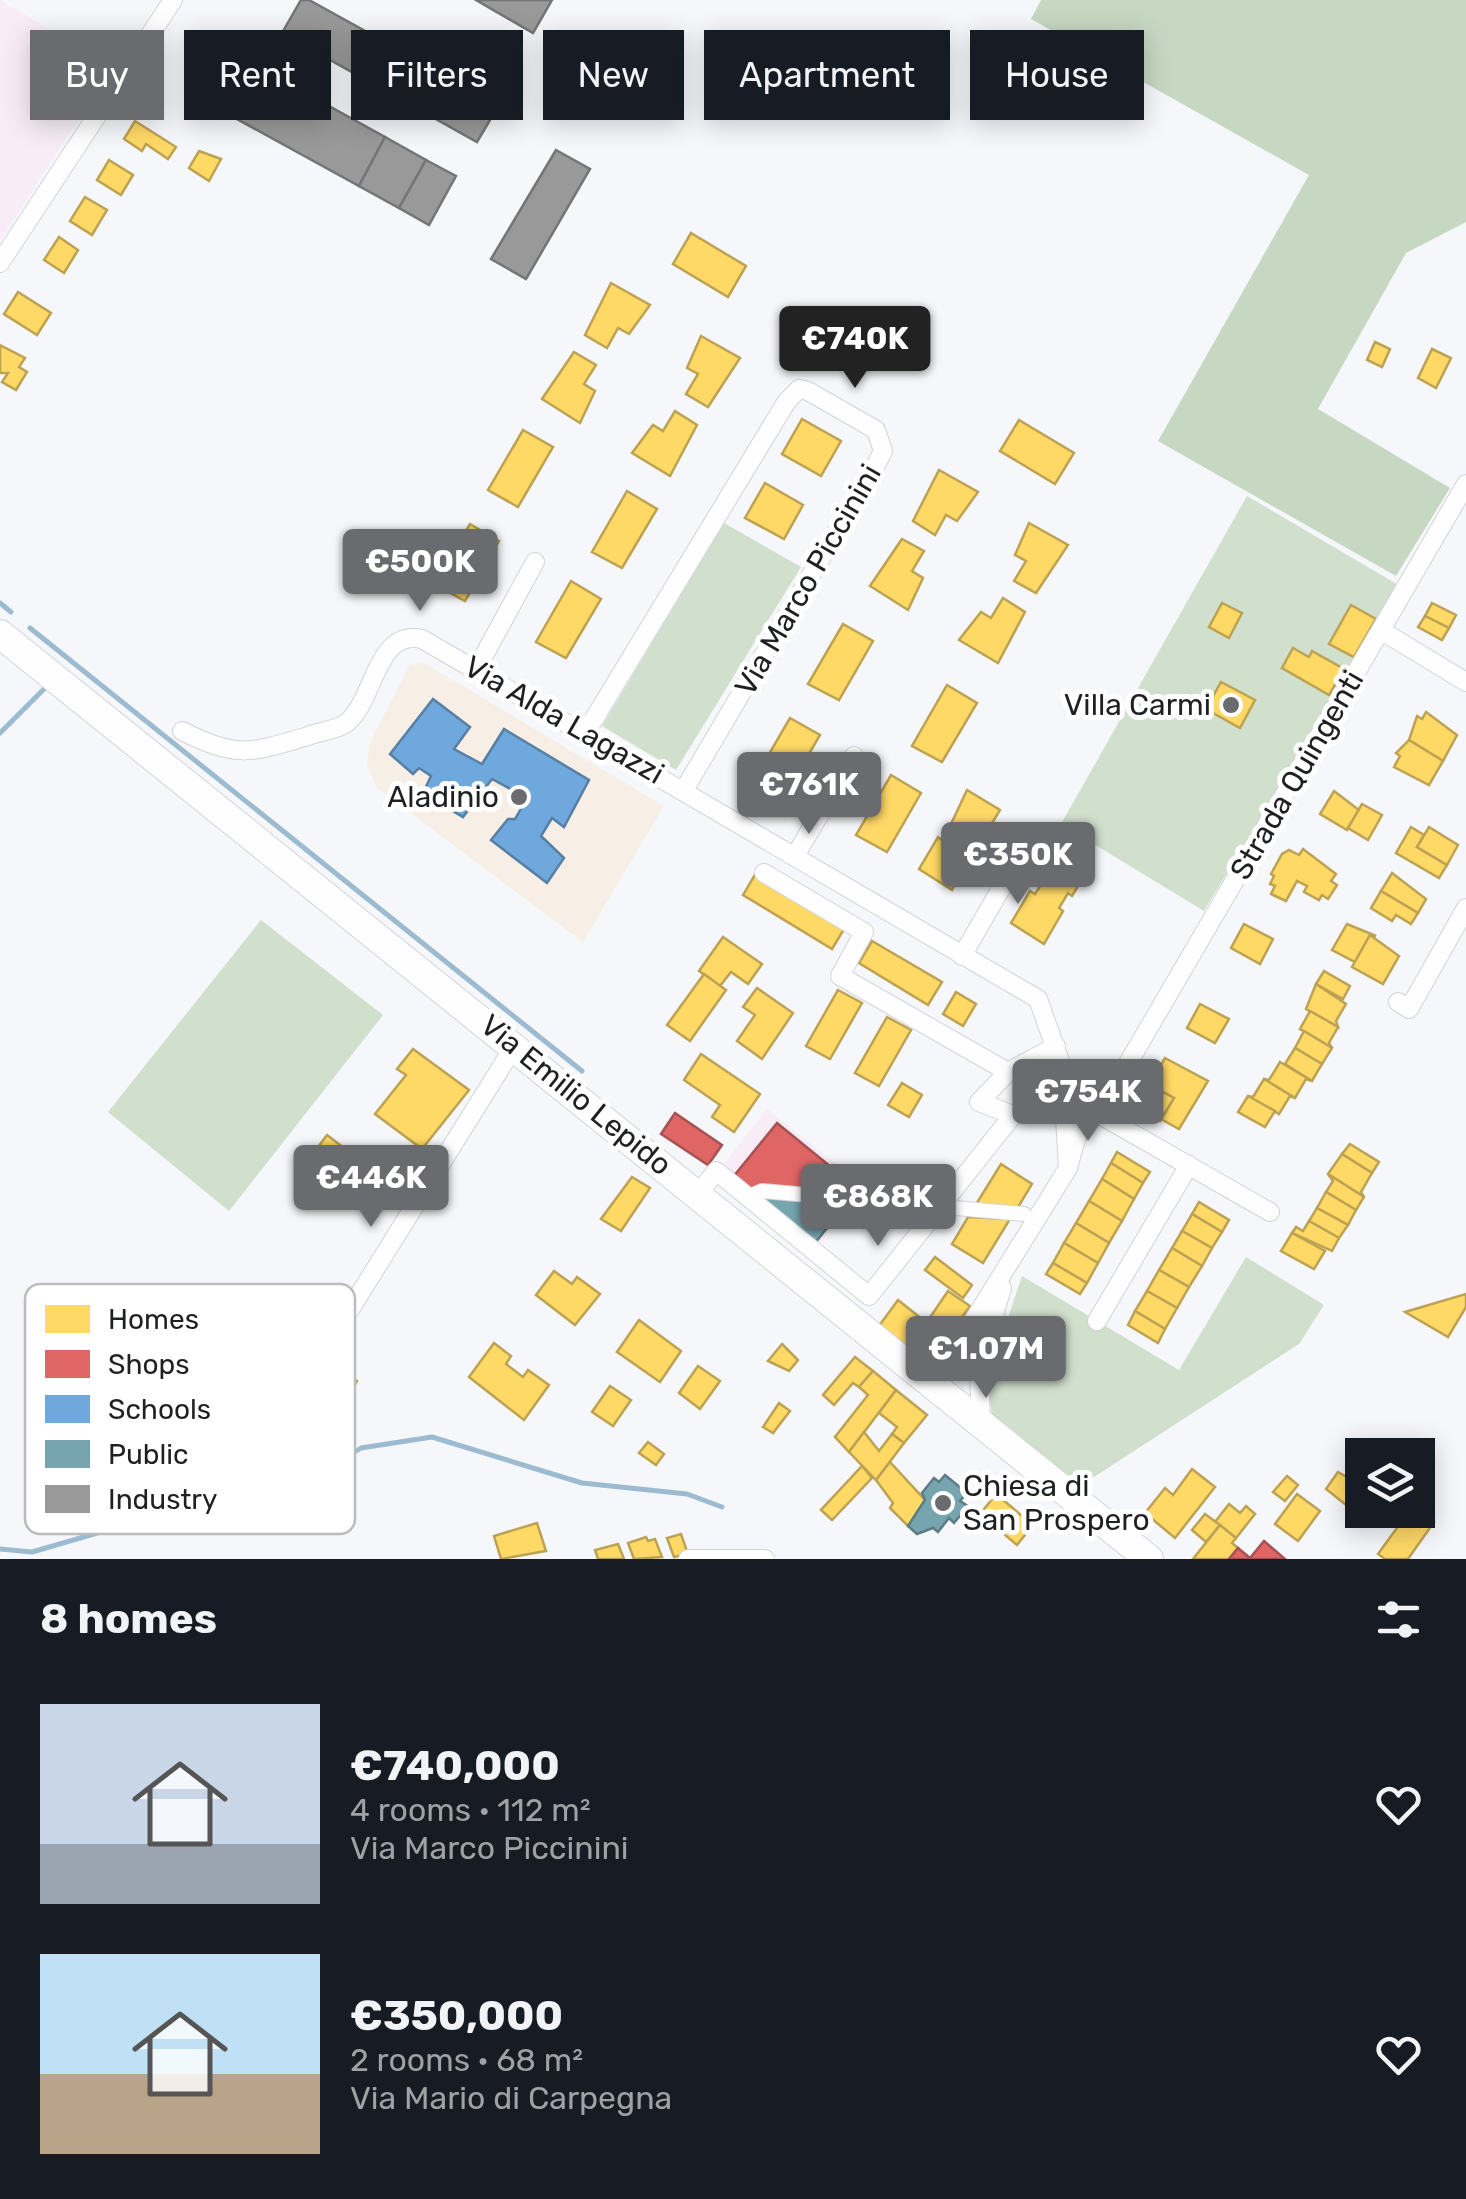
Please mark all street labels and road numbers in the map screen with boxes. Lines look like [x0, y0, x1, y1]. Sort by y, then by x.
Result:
street label: Via Marco Piccinini [727, 458, 889, 702]
street label: Via Alda Lagazzi [458, 648, 670, 792]
street label: Strada Quingenti [1223, 664, 1371, 886]
street label: Via Emilio Lepido [473, 1007, 679, 1183]

